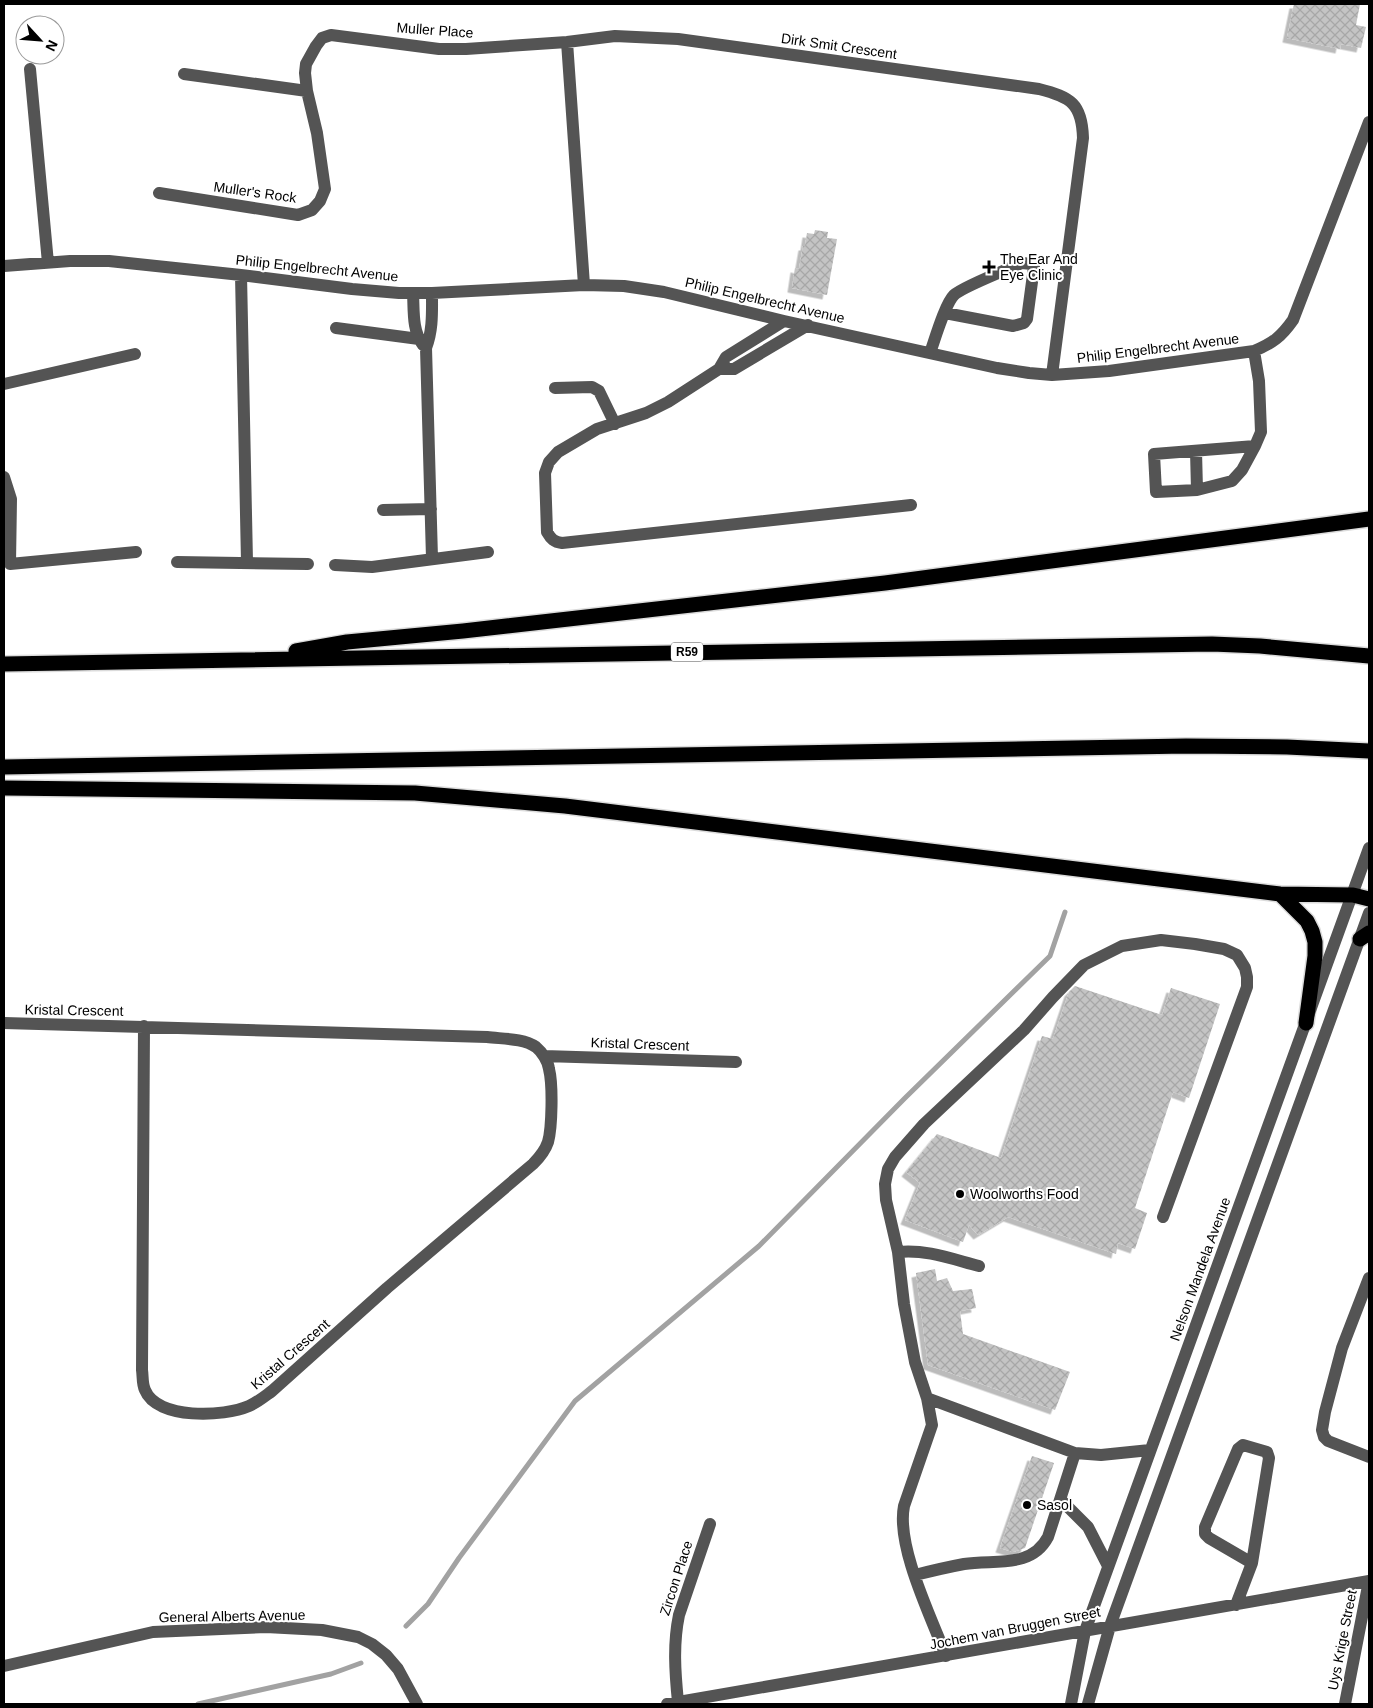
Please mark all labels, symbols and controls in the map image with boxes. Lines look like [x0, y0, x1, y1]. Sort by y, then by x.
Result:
north arrow [15, 15, 65, 65]
street label: Muller Place [396, 19, 474, 41]
street label: Dirk Smit Crescent [780, 30, 898, 62]
text: N [42, 38, 61, 54]
street label: Muller's Rock [213, 178, 298, 206]
place label: The Ear And Eye Clinic [1000, 251, 1078, 283]
street label: Philip Engelbrecht Avenue [235, 252, 399, 285]
marker: The Ear And Eye Clinic [982, 260, 996, 274]
street label: Philip Engelbrecht Avenue [684, 274, 847, 326]
street label: Philip Engelbrecht Avenue [1076, 330, 1240, 366]
road number: R59 [671, 642, 703, 662]
street label: Kristal Crescent [24, 1001, 124, 1019]
street label: Kristal Crescent [590, 1034, 690, 1054]
place label: Woolworths Food [970, 1186, 1079, 1202]
marker: Woolworths Food [954, 1188, 966, 1200]
street label: Nelson Mandela Avenue [1167, 1195, 1233, 1343]
street label: Kristal Crescent [247, 1315, 333, 1392]
place label: Sasol [1037, 1497, 1072, 1513]
marker: Sasol [1021, 1499, 1033, 1511]
street label: Zircon Place [656, 1538, 696, 1617]
street label: Uys Krige Street [1324, 1588, 1360, 1692]
street label: Jochem van Bruggen Street [928, 1604, 1102, 1652]
street label: General Alberts Avenue [158, 1607, 306, 1625]

